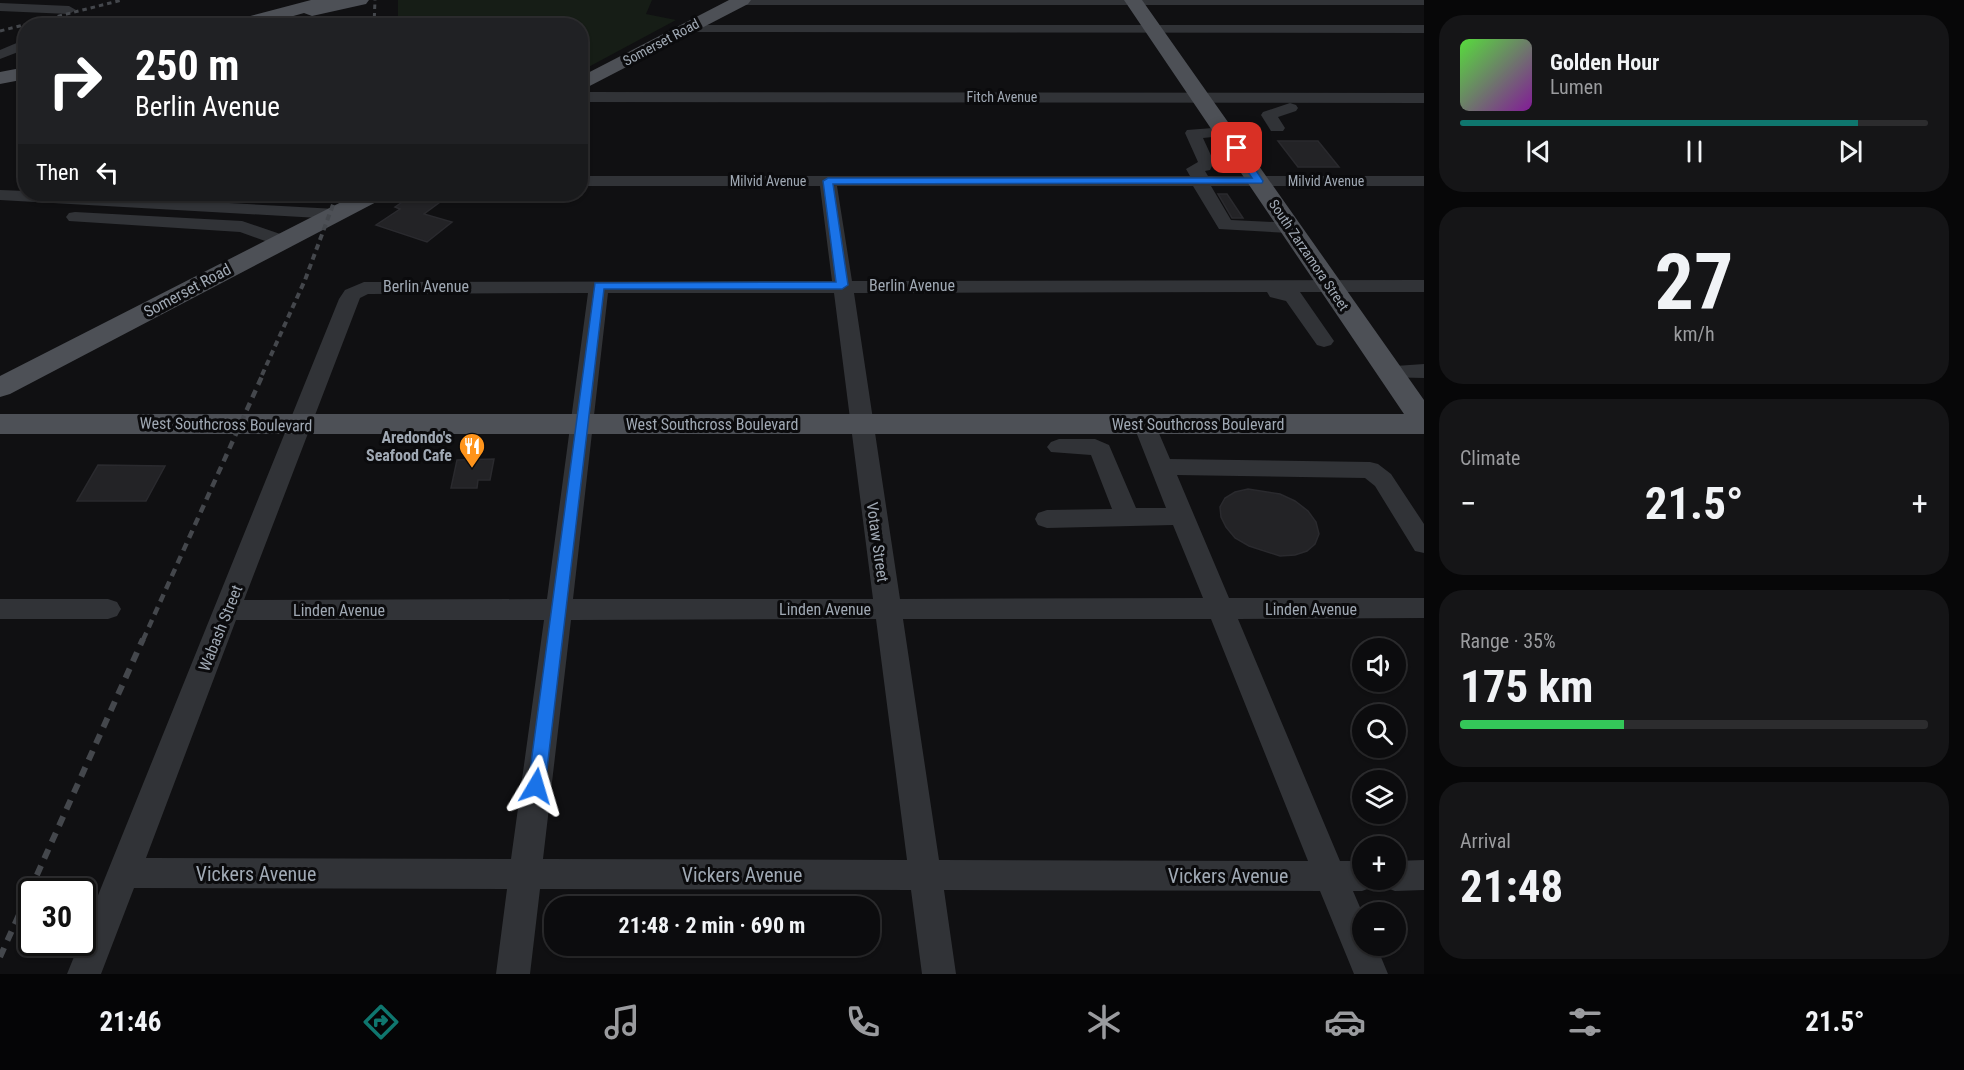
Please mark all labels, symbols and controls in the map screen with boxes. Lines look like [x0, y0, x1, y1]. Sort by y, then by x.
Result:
street label: Somerset Road [620, 15, 702, 69]
text: 250 m [135, 41, 240, 90]
icon: right [36, 42, 114, 120]
text: Golden Hour [1550, 50, 1659, 75]
text: Lumen [1550, 75, 1603, 99]
street label: Fitch Avenue [967, 89, 1038, 105]
text: Berlin Avenue [135, 91, 280, 123]
pin [1211, 122, 1262, 173]
icon: arrive [1220, 131, 1253, 164]
icon: previous [1522, 135, 1555, 168]
icon: pause [1678, 135, 1711, 168]
icon: next [1834, 135, 1867, 168]
icon: left [91, 156, 124, 189]
text: Then [36, 160, 79, 185]
street label: Milvid Avenue [730, 173, 807, 189]
street label: Milvid Avenue [1288, 173, 1365, 189]
street label: South Zarzamora Street [1266, 196, 1352, 314]
text: 27 [1655, 237, 1733, 328]
street label: Somerset Road [140, 260, 234, 321]
street label: Berlin Avenue [869, 276, 955, 295]
street label: Berlin Avenue [383, 277, 469, 296]
text: km/h [1673, 322, 1715, 346]
street label: West Southcross Boulevard [139, 413, 312, 436]
street label: West Southcross Boulevard [626, 415, 798, 434]
street label: West Southcross Boulevard [1112, 415, 1284, 434]
place label: Aredondo's Seafood Cafe [366, 428, 452, 465]
restaurant icon: Aredondo's Seafood Cafe [457, 431, 487, 469]
text: Climate [1460, 446, 1520, 470]
text: 21.5° [1645, 477, 1743, 530]
text: − [1460, 484, 1477, 523]
text: + [1912, 484, 1928, 523]
street label: Votaw Street [862, 501, 893, 584]
street label: Wabash Street [195, 582, 246, 674]
street label: Linden Avenue [779, 600, 871, 619]
street label: Linden Avenue [1265, 600, 1357, 619]
street label: Linden Avenue [293, 601, 385, 620]
text: Range · 35% [1460, 629, 1556, 653]
map controls [1352, 638, 1406, 956]
button: sound [1352, 638, 1406, 692]
text: 175 km [1460, 660, 1593, 713]
button: search [1352, 704, 1406, 758]
position arrow [504, 754, 568, 818]
button: layers [1352, 770, 1406, 824]
text: Arrival [1460, 829, 1511, 853]
button: + [1352, 836, 1406, 890]
text: 21:48 [1460, 860, 1563, 913]
street label: Vickers Avenue [196, 862, 316, 886]
street label: Vickers Avenue [682, 863, 802, 887]
street label: Vickers Avenue [1168, 864, 1288, 888]
speed limit sign: 30 [18, 878, 96, 956]
button: − [1352, 902, 1406, 956]
text: 21:48 · 2 min · 690 m [619, 913, 805, 938]
icon: directions [360, 1001, 402, 1043]
icon: music [601, 1001, 643, 1043]
icon: phone [842, 1001, 884, 1043]
icon: climate [1083, 1001, 1125, 1043]
icon: car [1324, 1001, 1366, 1043]
icon: filters [1564, 1001, 1606, 1043]
text: 21:46 [99, 1006, 161, 1038]
text: 21.5° [1805, 1006, 1865, 1038]

